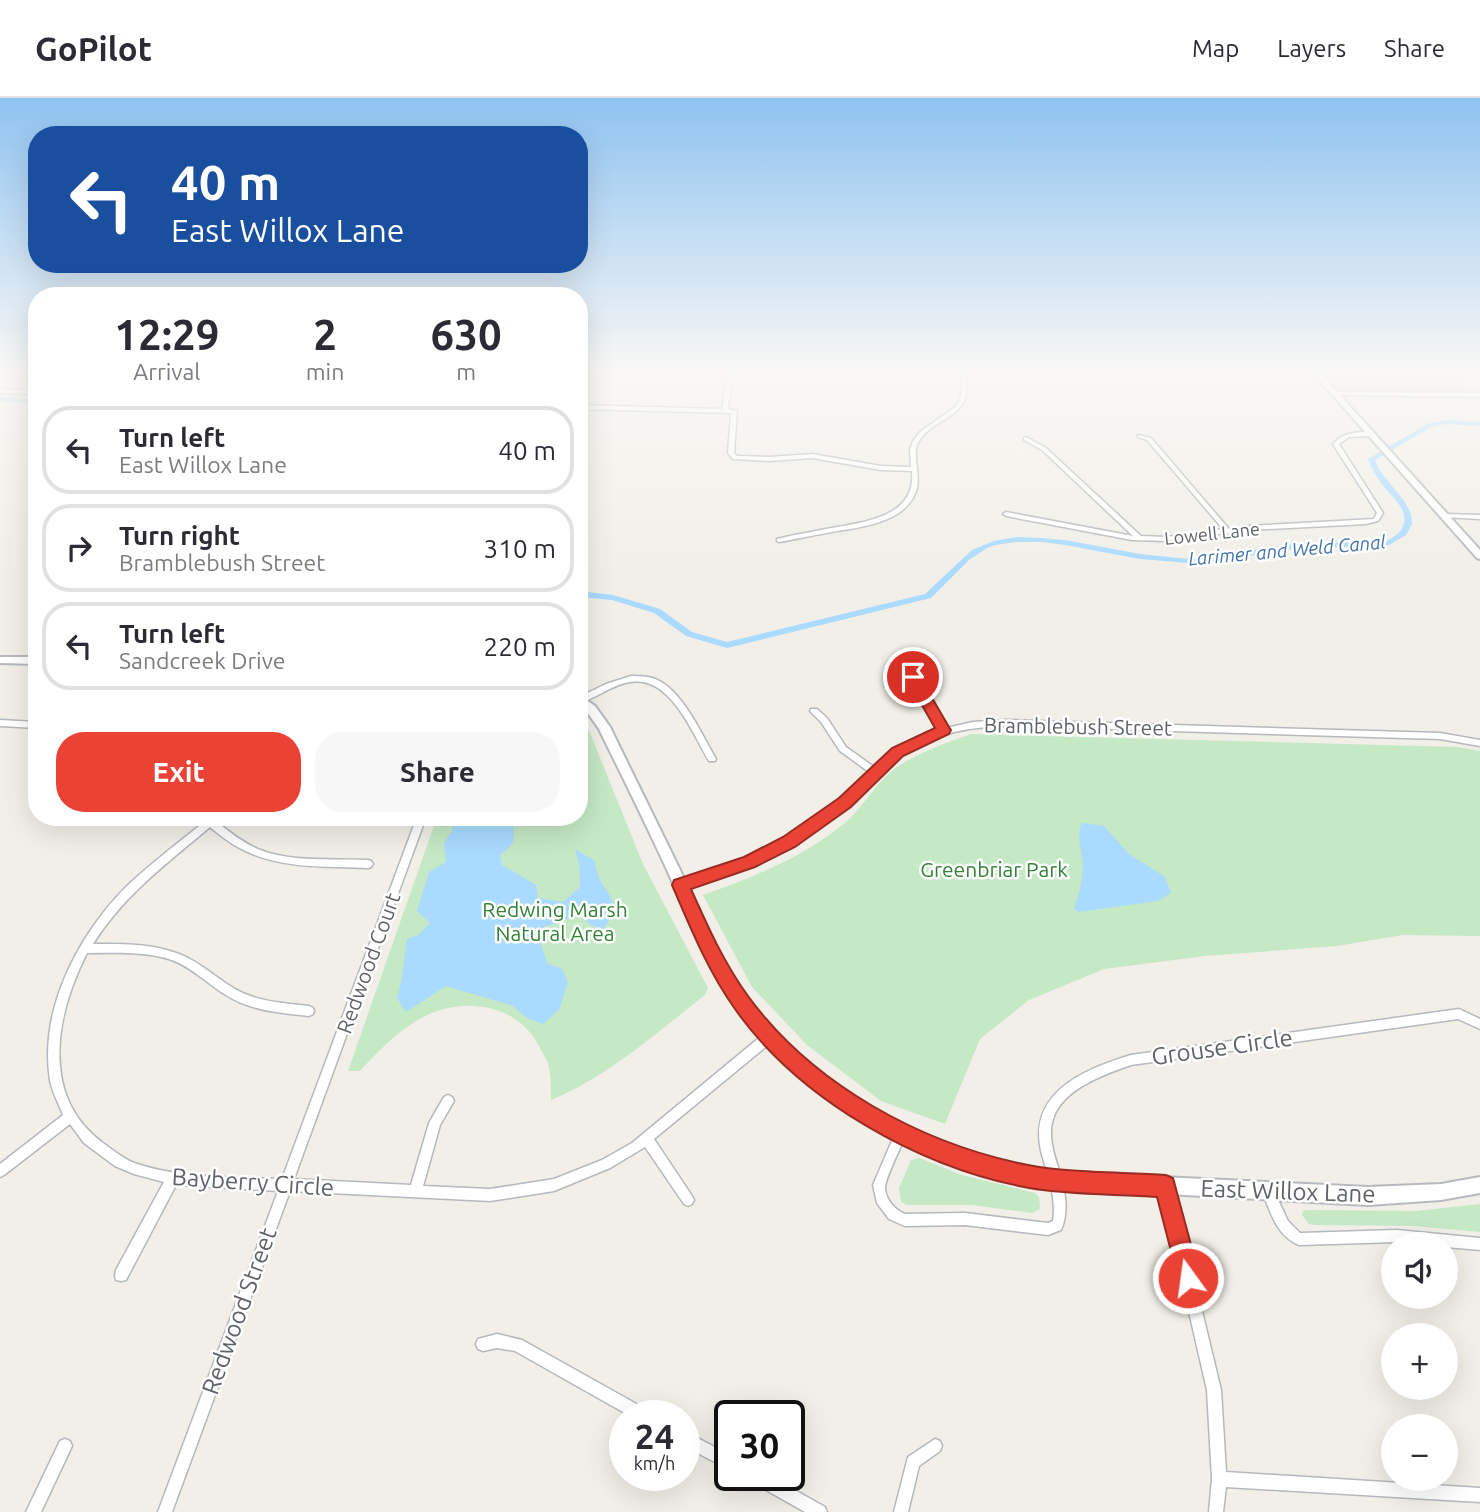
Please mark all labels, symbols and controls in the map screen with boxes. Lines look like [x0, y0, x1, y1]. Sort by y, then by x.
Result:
text: GoPilot [35, 30, 152, 67]
text: Map [1192, 35, 1239, 62]
text: Layers [1277, 35, 1346, 62]
text: Share [1384, 35, 1445, 62]
icon: left [56, 154, 147, 245]
text: 40 m [171, 154, 280, 209]
text: East Willox Lane [171, 212, 405, 248]
text: 12:29 [114, 311, 219, 358]
text: 2 [313, 311, 337, 358]
text: 630 [431, 311, 502, 358]
text: Arrival [133, 359, 200, 384]
text: min [306, 359, 344, 384]
text: m [456, 359, 476, 384]
text: Turn left [119, 423, 225, 452]
icon: left [60, 431, 98, 469]
text: 40 m [498, 436, 556, 465]
text: East Willox Lane [119, 452, 287, 477]
street label: Lowell Lane [1163, 518, 1261, 548]
text: Turn right [119, 521, 240, 550]
icon: right [60, 529, 98, 567]
water label: Larimer and Weld Canal [1187, 530, 1387, 570]
text: 310 m [484, 534, 556, 563]
text: Bramblebush Street [119, 550, 325, 575]
text: Turn left [119, 619, 225, 648]
icon: left [60, 627, 98, 665]
text: 220 m [484, 632, 556, 661]
pin [883, 647, 943, 707]
text: Sandcreek Drive [119, 648, 286, 673]
icon: arrive [894, 658, 932, 696]
street label: Bramblebush Street [984, 712, 1172, 740]
button: Exit [56, 732, 301, 812]
button: Share [315, 732, 560, 812]
park label: Greenbriar Park [920, 857, 1068, 881]
street label: Redwood Court [331, 889, 405, 1037]
park label: Redwing Marsh Natural Area [482, 897, 628, 945]
street label: Grouse Circle [1150, 1024, 1294, 1070]
street label: Bayberry Circle [171, 1163, 335, 1201]
street label: East Willox Lane [1200, 1174, 1376, 1208]
street label: Redwood Street [196, 1223, 282, 1398]
map controls [1381, 1232, 1458, 1491]
button: sound [1381, 1232, 1458, 1309]
position arrow [1151, 1241, 1225, 1315]
button: + [1381, 1323, 1458, 1400]
speed limit sign: 30 [714, 1400, 805, 1491]
button: − [1381, 1414, 1458, 1491]
text: 24 [635, 1416, 674, 1456]
text: km/h [634, 1453, 675, 1473]

